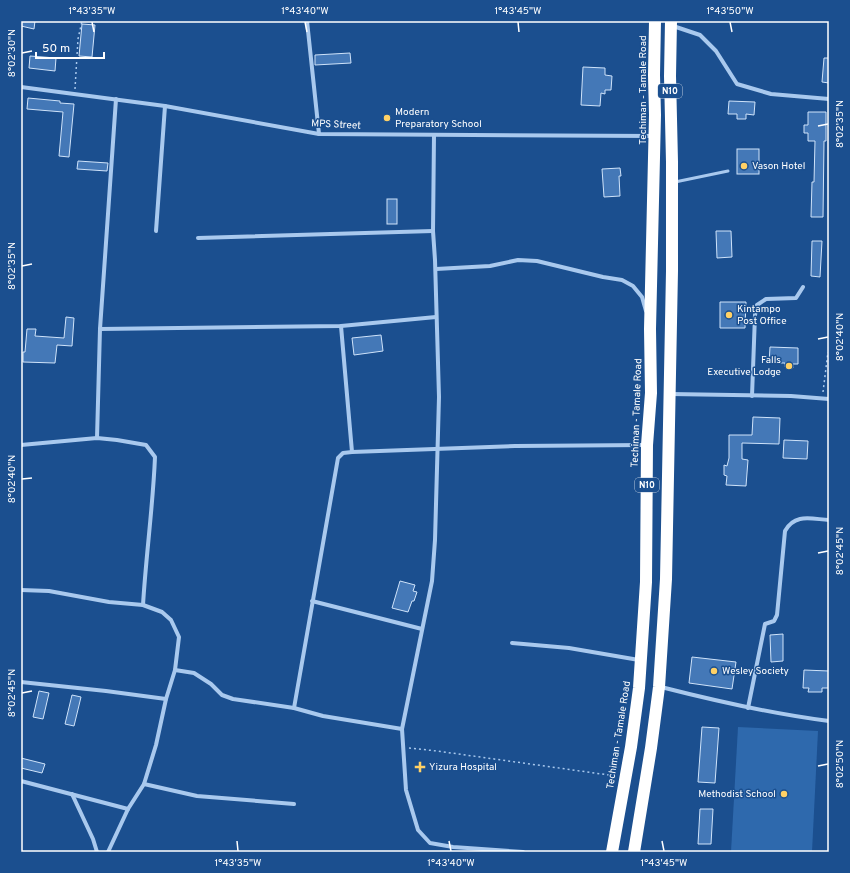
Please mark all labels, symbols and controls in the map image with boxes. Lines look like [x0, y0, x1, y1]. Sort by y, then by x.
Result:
text: 1°43'35"W [69, 5, 115, 18]
text: 1°43'40"W [281, 5, 329, 18]
text: 1°43'45"W [494, 5, 542, 18]
text: 1°43'50"W [706, 5, 754, 18]
text: 8°02'30"N [6, 29, 19, 77]
scale bar [36, 34, 104, 60]
street label: Techiman - Tamale Road [637, 35, 650, 145]
text: 50 m [42, 41, 70, 57]
road number: N10 [658, 84, 682, 98]
text: 8°02'35"N [834, 100, 847, 148]
place label: Modern Preparatory School [395, 106, 482, 131]
marker: Modern Preparatory School [382, 113, 392, 123]
street label: MPS Street [311, 117, 362, 133]
place label: Vason Hotel [752, 160, 805, 173]
marker: Vason Hotel [739, 161, 749, 171]
text: 8°02'35"N [6, 242, 19, 290]
place label: Kintampo Post Office [737, 303, 787, 328]
marker: Kintampo Post Office [724, 310, 734, 320]
text: 8°02'40"N [834, 313, 847, 361]
place label: Falls Executive Lodge [707, 354, 781, 379]
street label: Techiman - Tamale Road [629, 358, 645, 468]
marker: Falls Executive Lodge [784, 361, 794, 371]
text: 8°02'40"N [6, 455, 19, 503]
road number: N10 [635, 478, 659, 492]
text: 8°02'45"N [834, 527, 847, 575]
place label: Wesley Society [722, 665, 789, 678]
marker: Wesley Society [709, 666, 719, 676]
text: 8°02'45"N [6, 669, 19, 717]
street label: Techiman - Tamale Road [604, 680, 634, 790]
text: 8°02'50"N [834, 740, 847, 788]
marker: Yizura Hospital [414, 761, 426, 773]
place label: Yizura Hospital [429, 761, 497, 774]
place label: Methodist School [698, 788, 776, 801]
marker: Methodist School [779, 789, 789, 799]
text: 1°43'35"W [215, 857, 261, 870]
text: 1°43'40"W [427, 857, 475, 870]
text: 1°43'45"W [640, 857, 688, 870]

